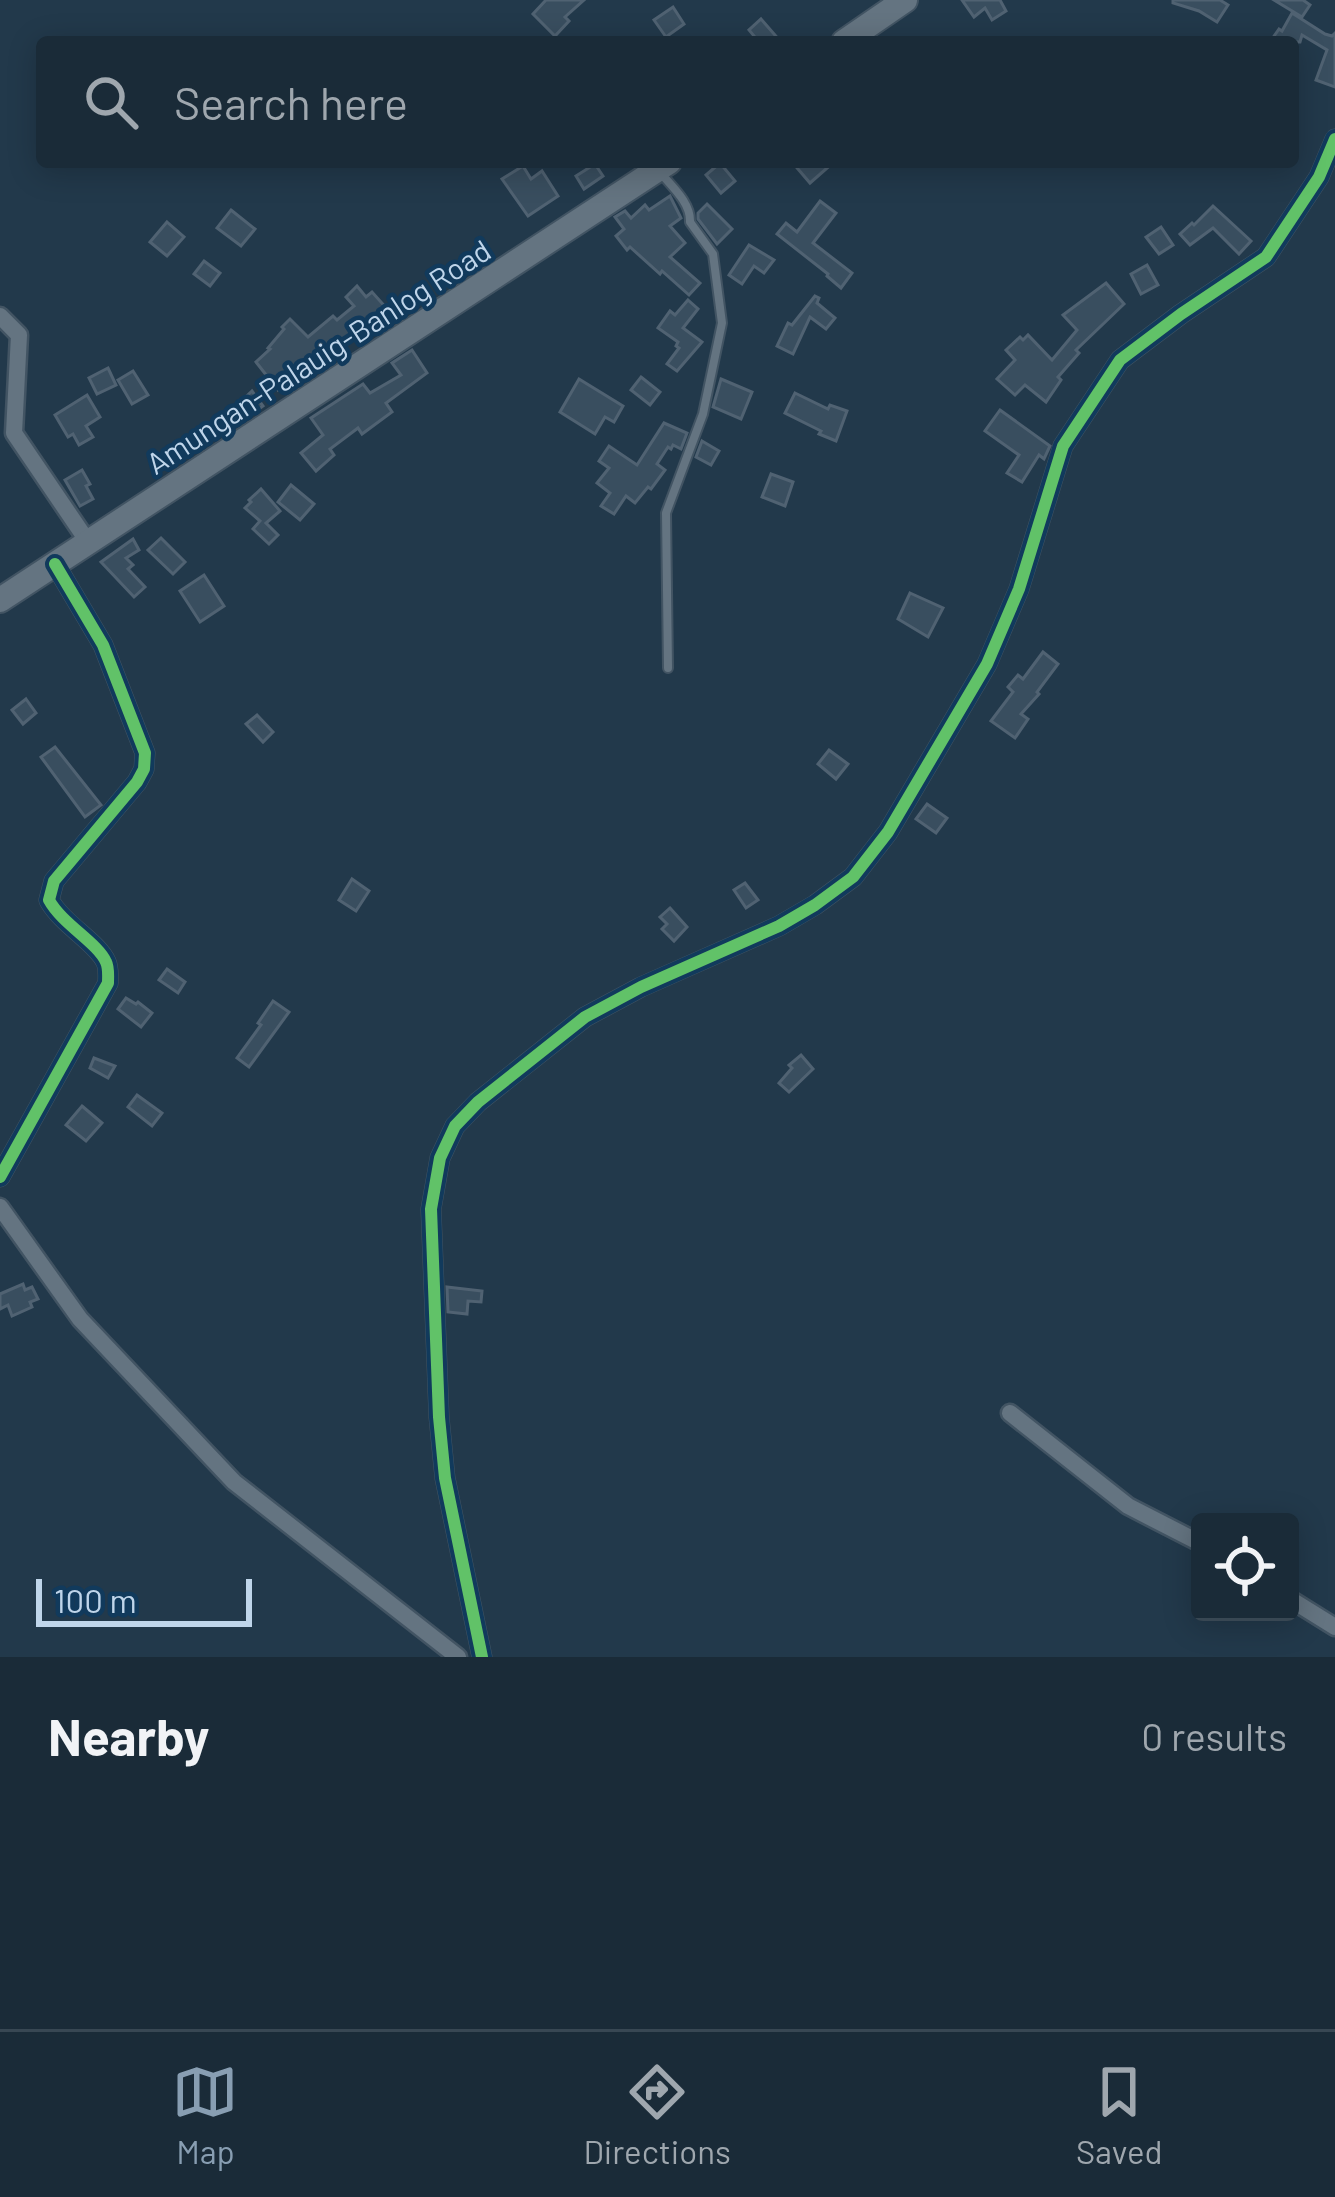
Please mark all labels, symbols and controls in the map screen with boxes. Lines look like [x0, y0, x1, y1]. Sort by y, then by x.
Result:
search box [36, 36, 1299, 168]
icon: search [78, 69, 144, 135]
text: Search here [174, 75, 408, 129]
street label: Amungan-Palauig-Banlog Road [139, 231, 497, 481]
map controls [1191, 1513, 1299, 1621]
button: locate [1191, 1513, 1299, 1621]
scale bar [36, 1573, 252, 1626]
text: 100 m [54, 1580, 137, 1620]
text: Nearby [48, 1705, 209, 1766]
text: 0 results [1141, 1712, 1287, 1759]
tab: Map [172, 2059, 238, 2171]
tab: Directions [583, 2059, 731, 2171]
tab: Saved [1076, 2059, 1163, 2171]

